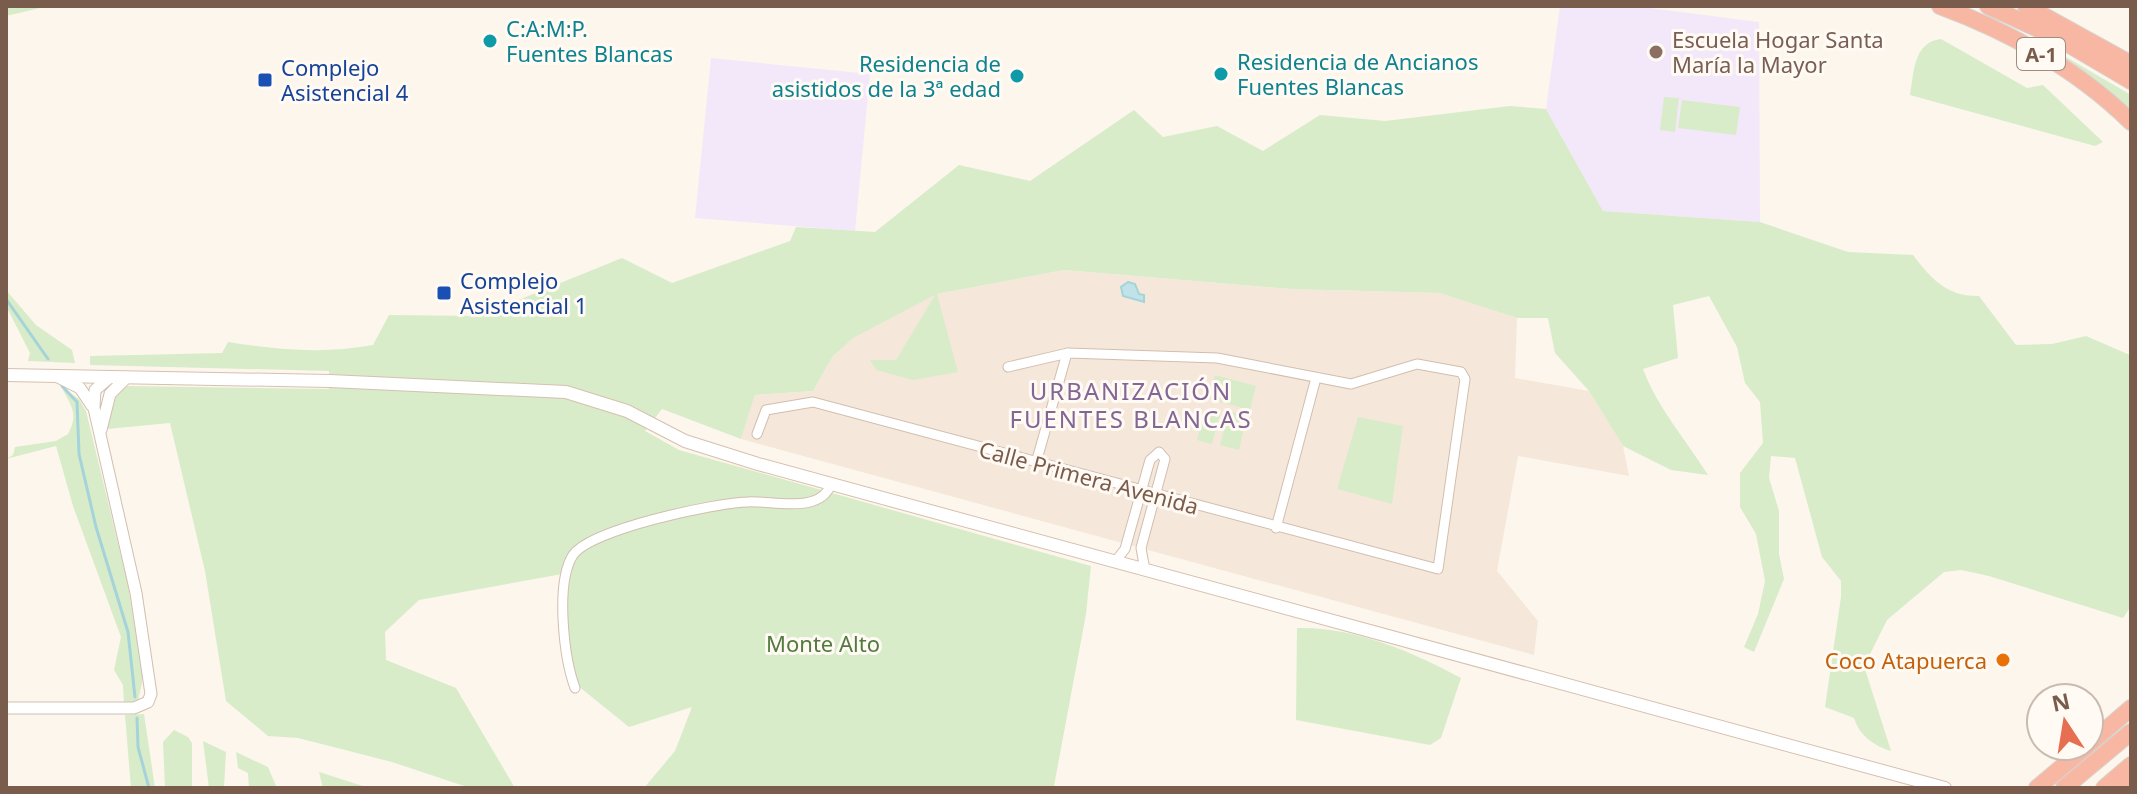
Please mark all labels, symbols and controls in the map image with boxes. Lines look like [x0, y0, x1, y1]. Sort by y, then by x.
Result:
place label: C:A:M:P. Fuentes Blancas [506, 13, 673, 68]
place label: Escuela Hogar Santa María la Mayor [1672, 24, 1884, 79]
marker: C:A:M:P. Fuentes Blancas [481, 32, 499, 50]
road number: A-1 [2017, 38, 2065, 70]
marker: Escuela Hogar Santa María la Mayor [1647, 43, 1665, 61]
place label: Residencia de Ancianos Fuentes Blancas [1237, 46, 1478, 101]
place label: Residencia de asistidos de la 3ª edad [772, 48, 1001, 103]
place label: Complejo Asistencial 4 [281, 52, 409, 107]
marker: Residencia de Ancianos Fuentes Blancas [1212, 65, 1230, 83]
marker: Residencia de asistidos de la 3ª edad [1008, 67, 1026, 85]
marker: Complejo Asistencial 4 [256, 71, 274, 89]
place label: Complejo Asistencial 1 [460, 265, 587, 320]
marker: Complejo Asistencial 1 [435, 284, 453, 302]
district label: URBANIZACIÓN FUENTES BLANCAS [1009, 374, 1253, 435]
street label: Calle Primera Avenida [976, 433, 1202, 521]
park label: Monte Alto [766, 628, 880, 658]
place label: Coco Atapuerca [1825, 645, 1987, 675]
marker: Coco Atapuerca [1994, 651, 2012, 669]
north arrow [2025, 682, 2105, 762]
text: N [2049, 685, 2073, 718]

